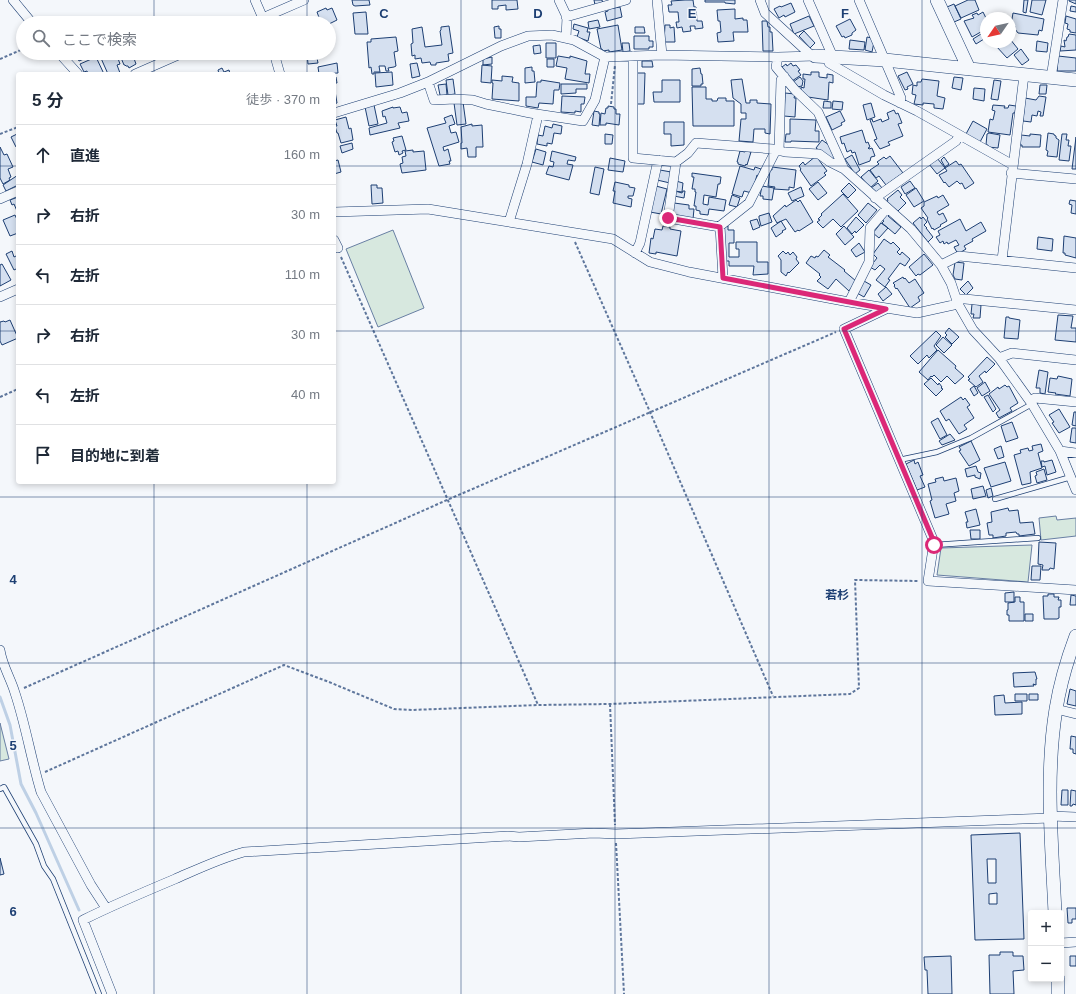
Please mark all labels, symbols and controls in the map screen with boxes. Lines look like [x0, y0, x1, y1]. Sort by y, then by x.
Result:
text: C [379, 6, 389, 21]
text: D [533, 6, 543, 21]
text: E [688, 6, 697, 21]
text: F [841, 6, 849, 21]
north arrow [980, 12, 1016, 48]
search box [16, 16, 336, 60]
icon: search [30, 27, 52, 49]
text: ここで検索 [62, 31, 137, 48]
text: 5 分 [32, 91, 63, 110]
text: 徒歩 · 370 m [246, 92, 320, 107]
icon: ahead [32, 144, 54, 166]
text: 直進 [70, 147, 100, 164]
text: 160 m [284, 147, 320, 162]
icon: right [32, 204, 54, 226]
text: 右折 [70, 207, 100, 224]
text: 30 m [291, 207, 320, 222]
route end [659, 209, 677, 227]
icon: left [32, 264, 54, 286]
text: 左折 [70, 267, 100, 284]
text: 110 m [285, 267, 320, 282]
icon: right [32, 324, 54, 346]
text: 右折 [70, 327, 100, 344]
text: 30 m [291, 327, 320, 342]
icon: left [32, 384, 54, 406]
text: 左折 [70, 387, 100, 404]
text: 40 m [291, 387, 320, 402]
icon: arrive [32, 444, 54, 466]
text: 目的地に到着 [70, 447, 160, 464]
route start [925, 536, 943, 554]
text: 4 [9, 572, 17, 587]
district label: 若杉 [825, 588, 849, 602]
text: 5 [9, 738, 17, 753]
text: 6 [9, 904, 17, 919]
map controls [1028, 910, 1064, 982]
button: + [1028, 910, 1064, 946]
button: − [1028, 946, 1064, 982]

